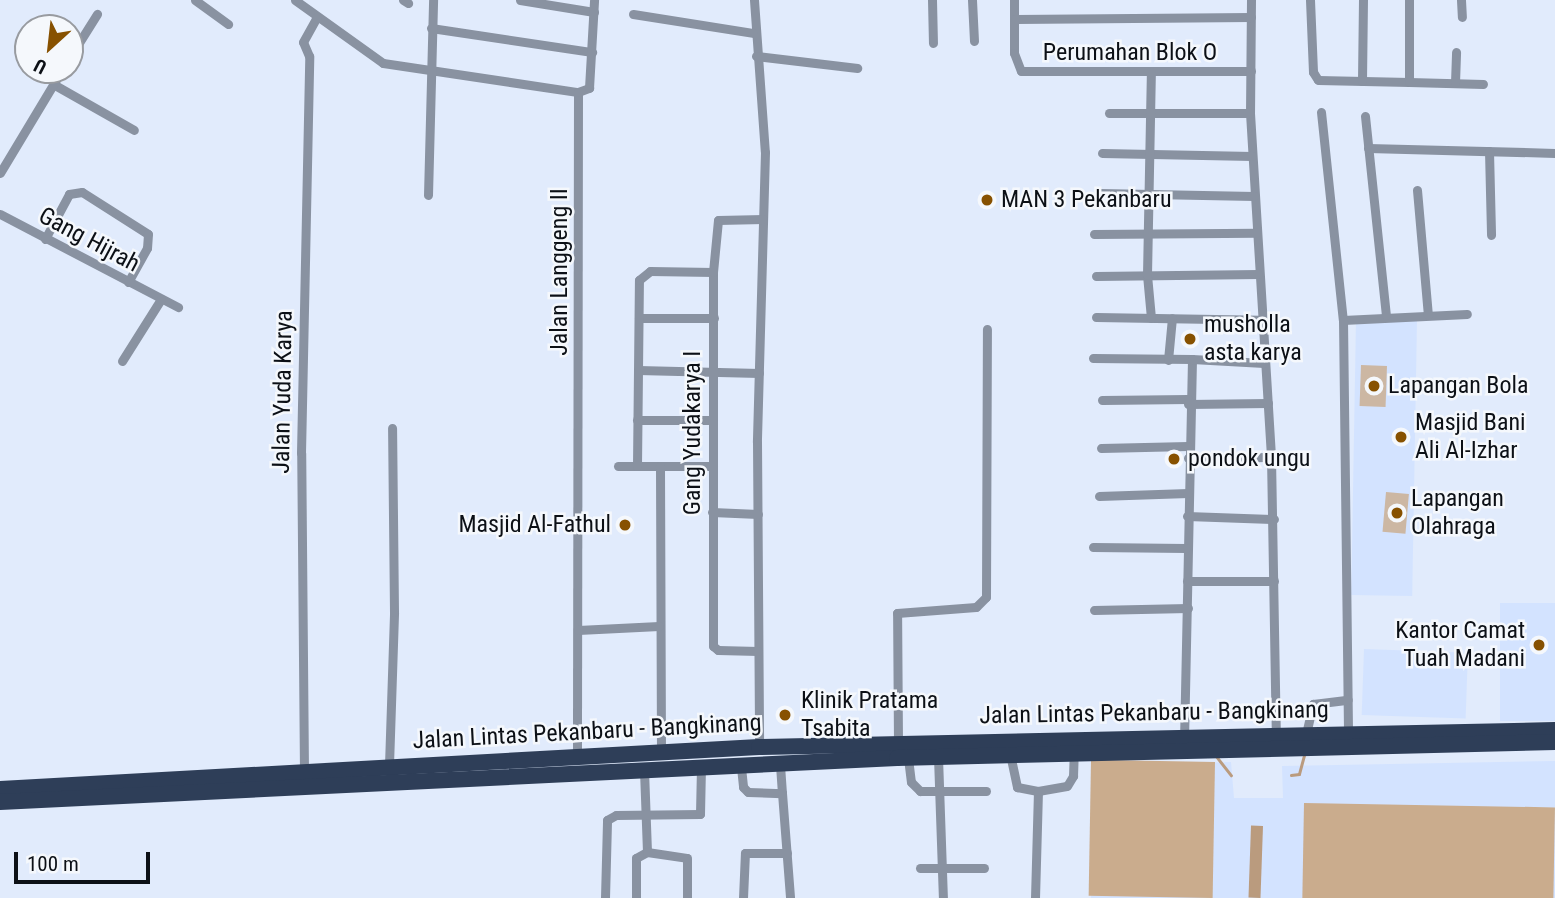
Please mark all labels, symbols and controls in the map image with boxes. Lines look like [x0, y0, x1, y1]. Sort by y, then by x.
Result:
north arrow [14, 14, 84, 84]
street label: Perumahan Blok O [1043, 39, 1217, 67]
text: U [30, 54, 50, 79]
place label: MAN 3 Pekanbaru [1001, 186, 1171, 214]
street label: Jalan Langgeng II [546, 188, 574, 356]
marker: MAN 3 Pekanbaru [979, 192, 995, 208]
street label: Gang Hijrah [34, 201, 144, 279]
street label: Jalan Yuda Karya [267, 310, 299, 474]
place label: musholla asta karya [1204, 311, 1302, 367]
marker: musholla asta karya [1182, 331, 1198, 347]
street label: Gang Yudakarya I [679, 351, 707, 515]
place label: Lapangan Bola [1388, 372, 1528, 400]
marker: Lapangan Bola [1366, 378, 1382, 394]
place label: Masjid Bani Ali Al-Izhar [1415, 409, 1526, 465]
marker: Masjid Bani Ali Al-Izhar [1393, 429, 1409, 445]
place label: pondok ungu [1188, 445, 1310, 473]
marker: pondok ungu [1166, 451, 1182, 467]
place label: Lapangan Olahraga [1411, 485, 1504, 541]
marker: Lapangan Olahraga [1389, 505, 1405, 521]
place label: Masjid Al-Fathul [458, 511, 611, 539]
marker: Masjid Al-Fathul [617, 517, 633, 533]
place label: Kantor Camat Tuah Madani [1395, 617, 1525, 673]
marker: Kantor Camat Tuah Madani [1531, 637, 1547, 653]
place label: Klinik Pratama Tsabita [801, 687, 938, 743]
street label: Jalan Lintas Pekanbaru - Bangkinang [979, 696, 1329, 730]
marker: Klinik Pratama Tsabita [775, 705, 795, 725]
street label: Jalan Lintas Pekanbaru - Bangkinang [412, 708, 762, 756]
scale bar [18, 838, 154, 882]
text: 100 m [27, 852, 79, 876]

